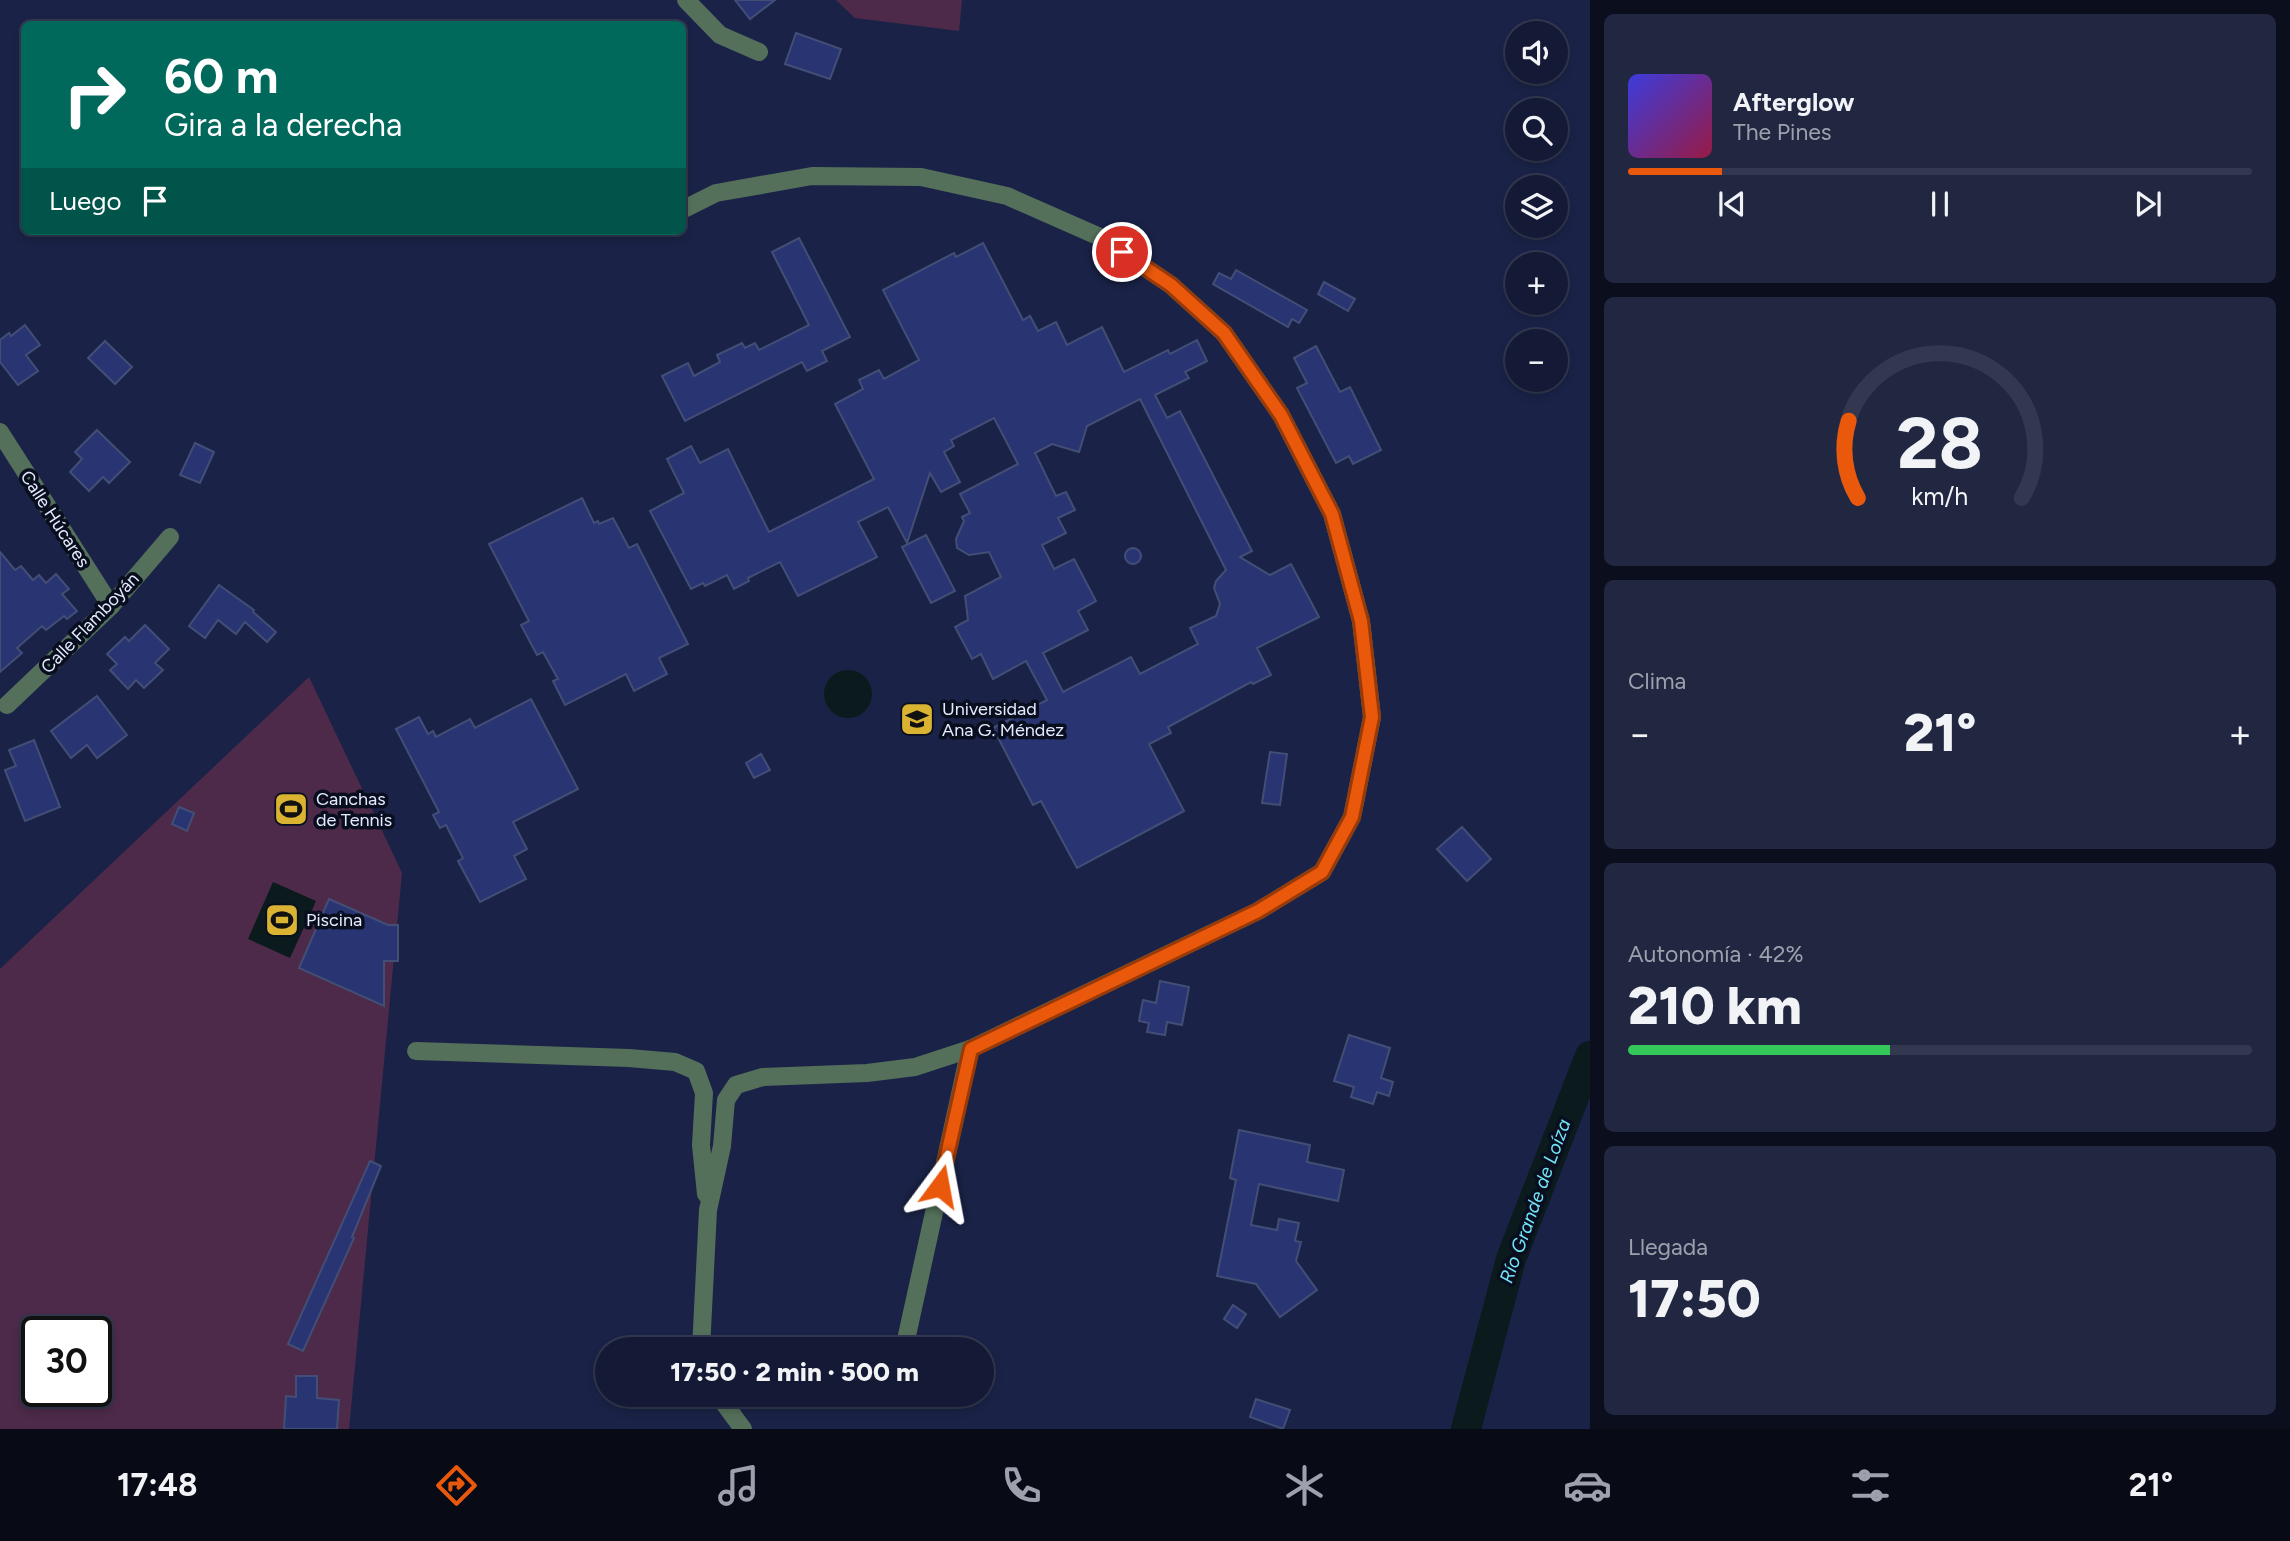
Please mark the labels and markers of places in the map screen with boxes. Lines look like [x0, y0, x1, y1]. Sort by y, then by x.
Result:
pin [1092, 222, 1152, 282]
place label: Universidad Ana G. Méndez [942, 698, 1064, 741]
school or university icon: Universidad Ana G. Méndez [898, 700, 936, 738]
place label: Canchas de Tennis [316, 788, 392, 831]
sports icon: Canchas de Tennis [272, 790, 310, 828]
sports icon: Piscina [263, 901, 301, 939]
place label: Piscina [306, 909, 362, 931]

